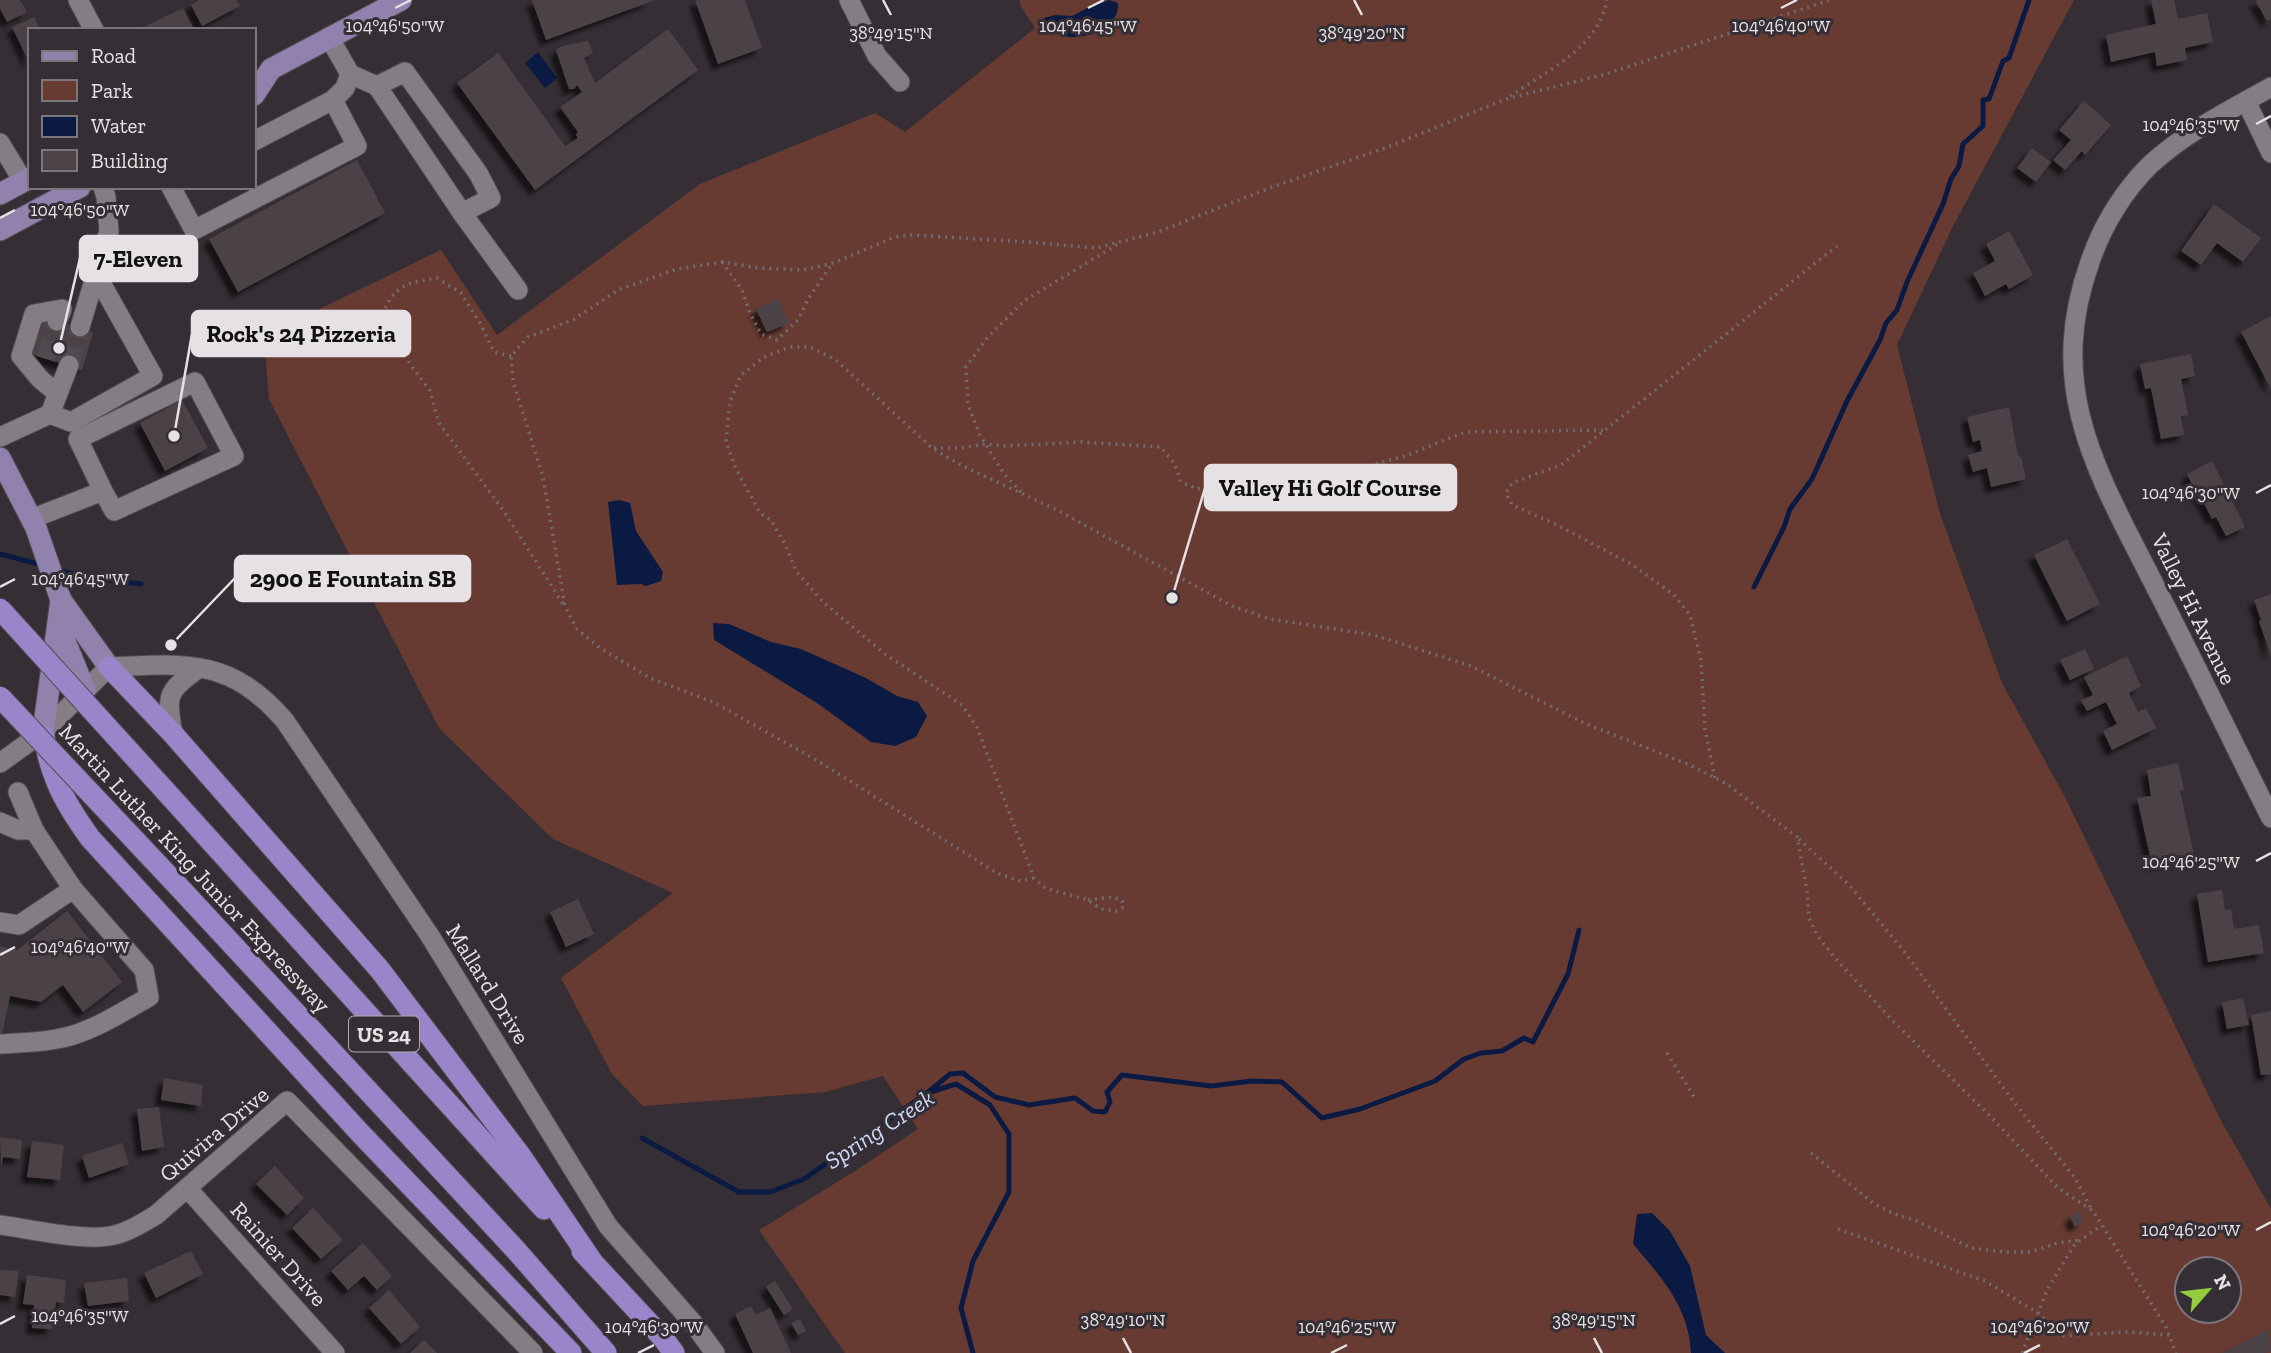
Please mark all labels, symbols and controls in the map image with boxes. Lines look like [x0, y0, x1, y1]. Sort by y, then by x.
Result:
text: 104°46'50"W [346, 15, 445, 37]
text: 104°46'45"W [1039, 15, 1137, 37]
text: 104°46'40"W [1732, 15, 1830, 37]
text: 38°49'15"N [849, 22, 933, 44]
text: 38°49'20"N [1318, 22, 1406, 44]
legend [28, 28, 256, 189]
text: Road [91, 43, 137, 68]
text: Park [91, 78, 133, 103]
text: Water [91, 113, 146, 138]
text: 104°46'35"W [2142, 114, 2240, 136]
text: Building [91, 148, 168, 173]
text: 104°46'50"W [31, 199, 130, 221]
callout: 7-Eleven [80, 236, 197, 281]
text: 7-Eleven [93, 244, 183, 273]
callout: Rock's 24 Pizzeria [192, 311, 410, 356]
text: Rock's 24 Pizzeria [206, 319, 396, 348]
callout: Valley Hi Golf Course [1205, 465, 1456, 510]
text: Valley Hi Golf Course [1219, 473, 1442, 502]
text: 104°46'30"W [2142, 482, 2240, 504]
street label: Valley Hi Avenue [2145, 528, 2243, 689]
callout: 2900 E Fountain SB [235, 556, 470, 601]
text: 2900 E Fountain SB [250, 564, 456, 593]
text: 104°46'45"W [31, 568, 129, 590]
street label: Martin Luther King Junior Expressway [53, 718, 337, 1019]
text: 104°46'25"W [2142, 851, 2240, 873]
street label: Mallard Drive [440, 919, 536, 1049]
text: 104°46'40"W [31, 936, 129, 958]
road number: US 24 [349, 1016, 419, 1052]
street label: Quivira Drive [154, 1080, 274, 1188]
water label: Spring Creek [819, 1083, 939, 1175]
street label: Rainier Drive [225, 1196, 333, 1312]
text: 104°46'20"W [2142, 1219, 2241, 1241]
north arrow [2173, 1255, 2243, 1325]
text: N [2209, 1270, 2236, 1294]
text: 104°46'35"W [31, 1305, 129, 1327]
text: 38°49'10"N [1081, 1309, 1165, 1331]
text: 38°49'15"N [1552, 1309, 1636, 1331]
text: 104°46'30"W [605, 1316, 703, 1338]
text: 104°46'25"W [1298, 1316, 1396, 1338]
text: 104°46'20"W [1991, 1316, 2090, 1338]

